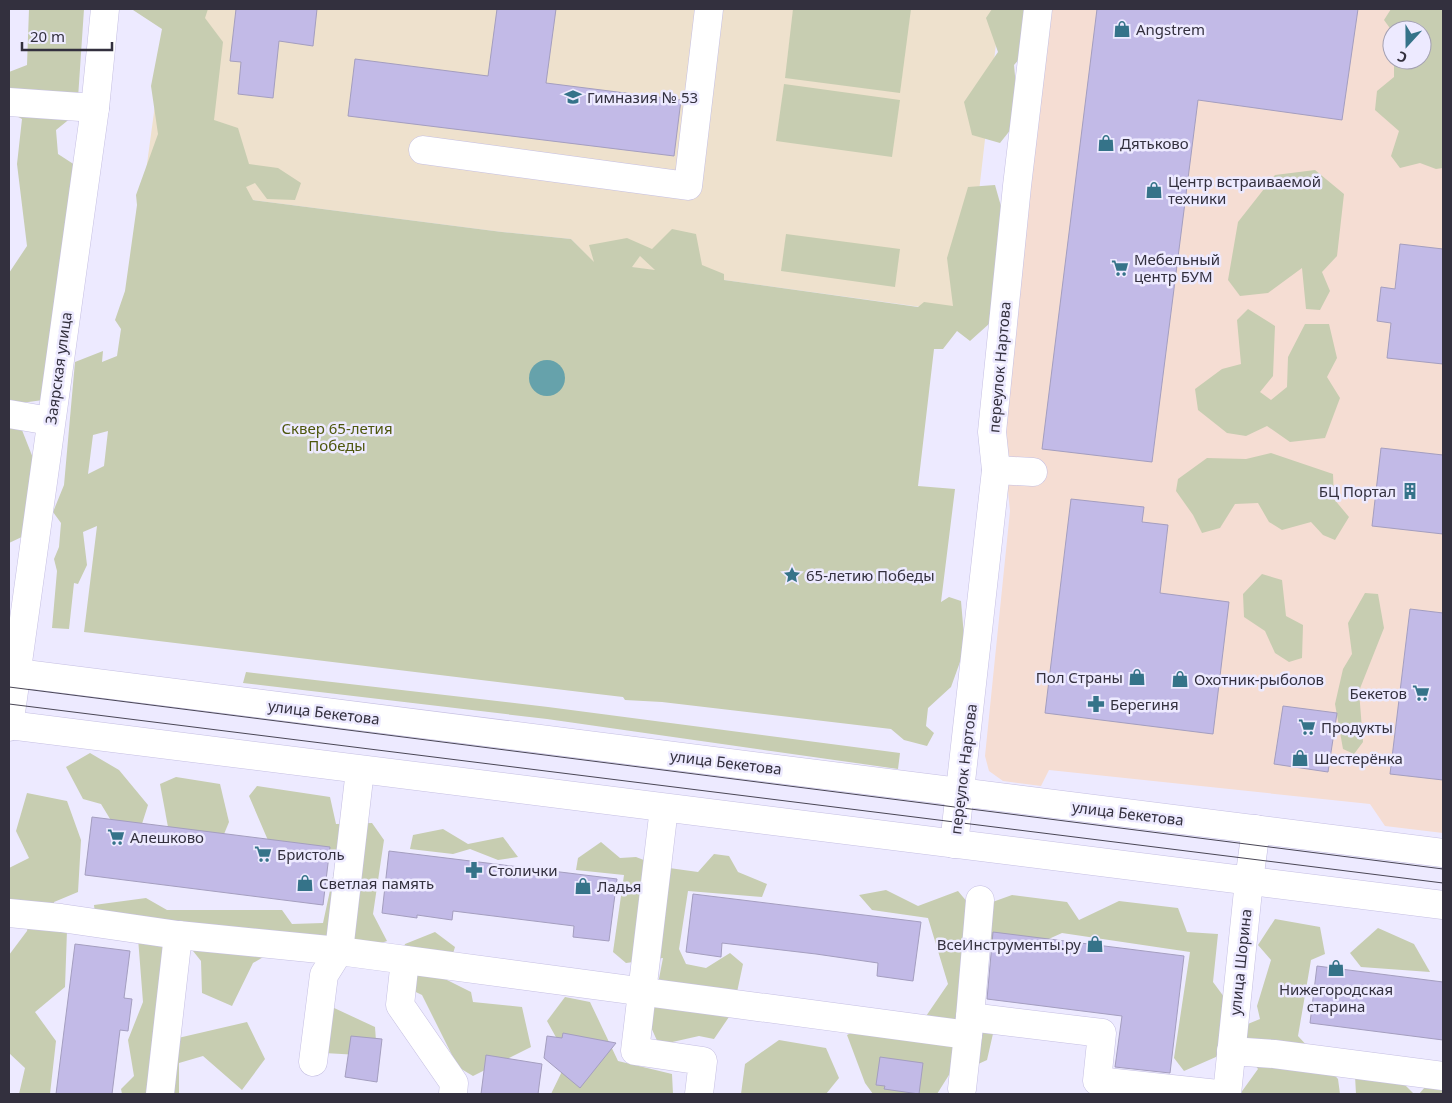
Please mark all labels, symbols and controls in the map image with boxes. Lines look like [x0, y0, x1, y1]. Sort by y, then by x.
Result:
shop icon: Angstrem [1112, 19, 1132, 39]
place label: Angstrem [1136, 19, 1205, 39]
scale bar [22, 20, 112, 52]
north arrow [1382, 20, 1432, 70]
text: 20 m [30, 26, 65, 46]
text: С [1395, 47, 1410, 68]
school or university icon: Гимназия № 53 [563, 87, 583, 107]
place label: Гимназия № 53 [587, 87, 698, 107]
shop icon: Дятьково [1096, 133, 1116, 153]
place label: Дятьково [1120, 133, 1189, 153]
place label: Центр встраиваемой техники [1168, 171, 1321, 208]
shop icon: Центр встраиваемой техники [1144, 180, 1164, 200]
place label: Мебельный центр БУМ [1134, 249, 1220, 286]
supermarket icon: Мебельный центр БУМ [1110, 258, 1130, 278]
street label: переулок Нартова [983, 301, 1015, 433]
street label: Заярская улица [40, 311, 76, 425]
park label: Сквер 65-летия Победы [281, 418, 393, 455]
place label: БЦ Портал [1319, 481, 1396, 501]
building icon: БЦ Портал [1400, 481, 1420, 501]
place icon: 65-летию Победы [782, 565, 802, 585]
place label: 65-летию Победы [806, 565, 935, 585]
place label: Пол Страны [1036, 667, 1123, 687]
shop icon: Пол Страны [1127, 667, 1147, 687]
shop icon: Охотник-рыболов [1170, 669, 1190, 689]
place label: Охотник-рыболов [1194, 669, 1324, 689]
place label: Бекетов [1350, 683, 1407, 703]
supermarket icon: Бекетов [1411, 683, 1431, 703]
pharmacy icon: Берегиня [1086, 694, 1106, 714]
place label: Берегиня [1110, 694, 1179, 714]
street label: улица Бекетова [267, 695, 381, 729]
street label: переулок Нартова [945, 702, 981, 836]
supermarket icon: Продукты [1297, 717, 1317, 737]
place label: Продукты [1321, 717, 1393, 737]
street label: улица Бекетова [669, 745, 783, 779]
shop icon: Шестерёнка [1290, 748, 1310, 768]
place label: Шестерёнка [1314, 748, 1403, 768]
street label: улица Бекетова [1071, 796, 1185, 830]
supermarket icon: Алешково [106, 827, 126, 847]
place label: Алешково [130, 827, 204, 847]
supermarket icon: Бристоль [253, 844, 273, 864]
place label: Бристоль [277, 844, 345, 864]
pharmacy icon: Столички [464, 860, 484, 880]
place label: Столички [488, 860, 558, 880]
shop icon: Светлая память [295, 873, 315, 893]
place label: Светлая память [319, 873, 434, 893]
shop icon: Ладья [573, 876, 593, 896]
place label: Ладья [597, 876, 641, 896]
street label: улица Шорина [1224, 908, 1256, 1016]
place label: ВсеИнструменты.ру [937, 934, 1081, 954]
shop icon: ВсеИнструменты.ру [1085, 934, 1105, 954]
shop icon: Нижегородская старина [1326, 958, 1346, 978]
place label: Нижегородская старина [1279, 979, 1393, 1016]

